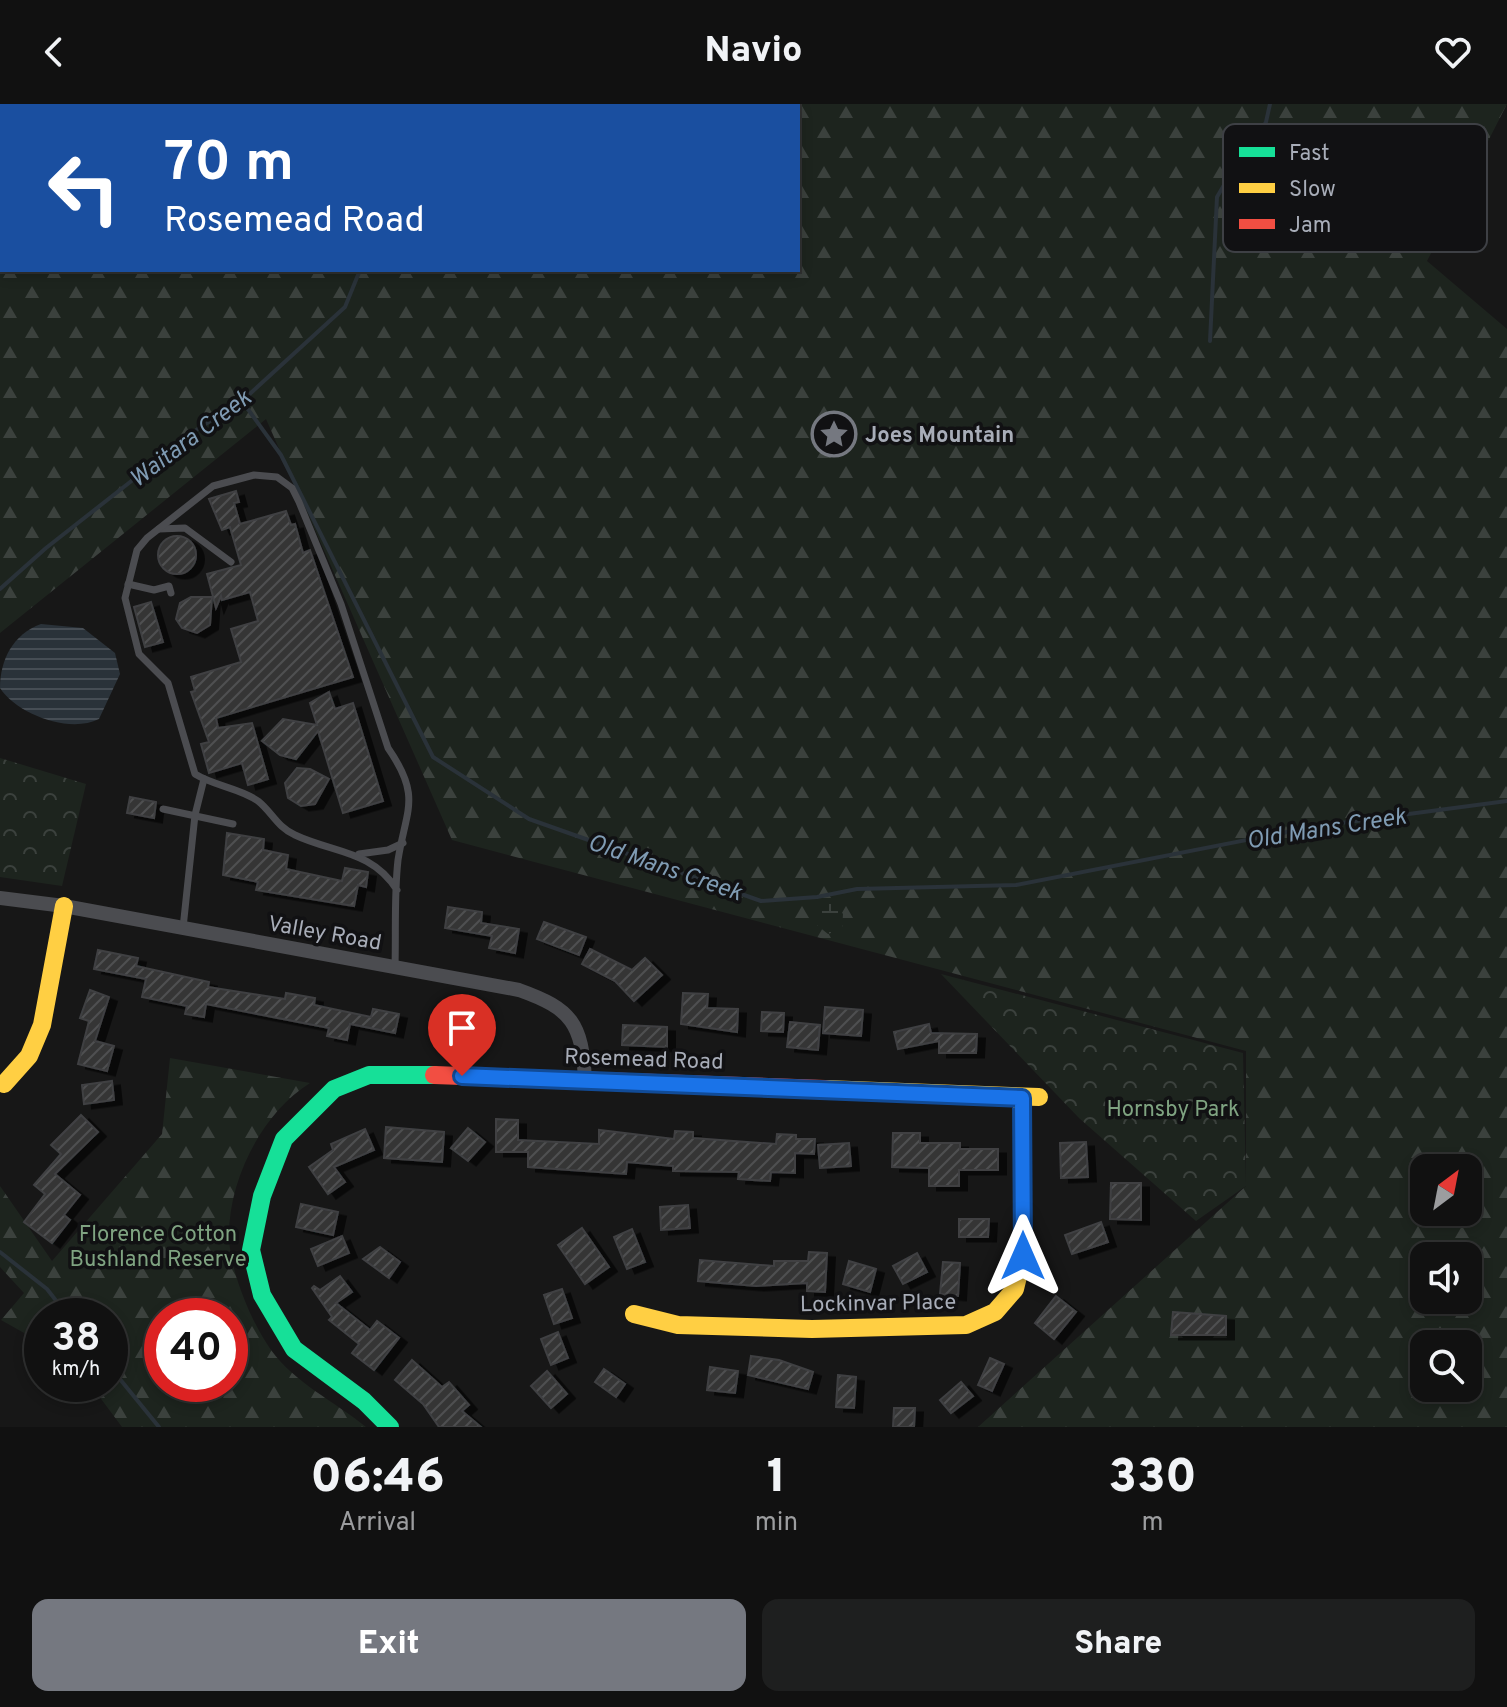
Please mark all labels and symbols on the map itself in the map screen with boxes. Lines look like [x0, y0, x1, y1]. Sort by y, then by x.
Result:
legend [1223, 124, 1487, 252]
text: Fast [1289, 141, 1330, 168]
text: Slow [1289, 177, 1336, 204]
text: Jam [1289, 213, 1332, 240]
water label: Waitara Creek [124, 384, 259, 495]
place icon: Joes Mountain [810, 410, 858, 458]
place label: Joes Mountain [865, 423, 1014, 450]
water label: Old Mans Creek [1244, 802, 1409, 857]
water label: Old Mans Creek [583, 828, 746, 910]
street label: Valley Road [266, 911, 384, 958]
pin [428, 994, 496, 1076]
street label: Rosemead Road [564, 1044, 724, 1077]
park label: Hornsby Park [1106, 1097, 1240, 1124]
north arrow [1410, 1154, 1482, 1226]
position arrow [981, 1214, 1065, 1298]
park label: Florence Cotton Bushland Reserve [70, 1222, 247, 1274]
street label: Lockinvar Place [800, 1290, 957, 1319]
speed limit sign: 40 [144, 1298, 248, 1402]

